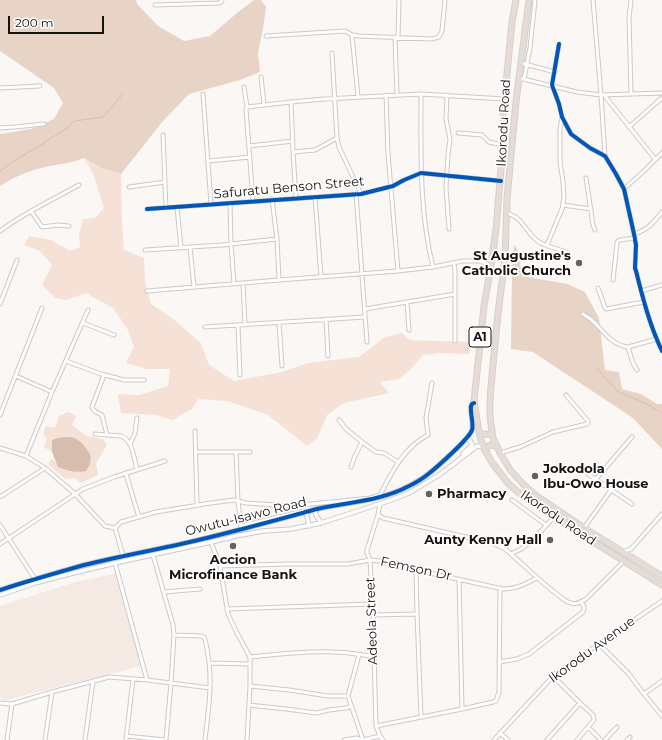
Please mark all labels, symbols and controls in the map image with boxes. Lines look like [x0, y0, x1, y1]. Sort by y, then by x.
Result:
scale bar [10, 8, 106, 34]
text: 200 m [15, 15, 54, 30]
street label: Ikorodu Road [494, 79, 514, 167]
street label: Safuratu Benson Street [213, 174, 365, 202]
place label: St Augustine's Catholic Church [462, 248, 571, 279]
marker: St Augustine's Catholic Church [574, 258, 584, 268]
road number: A1 [469, 327, 491, 347]
place label: Jokodola Ibu-Owo House [543, 461, 648, 492]
marker: Jokodola Ibu-Owo House [530, 471, 540, 481]
place label: Pharmacy [437, 486, 506, 502]
street label: Ikorodu Road [517, 487, 599, 549]
marker: Pharmacy [424, 489, 434, 499]
street label: Owutu-Isawo Road [184, 494, 308, 540]
place label: Aunty Kenny Hall [424, 532, 542, 548]
marker: Aunty Kenny Hall [545, 535, 555, 545]
marker: Accion Microfinance Bank [228, 541, 238, 551]
place label: Accion Microfinance Bank [169, 552, 297, 583]
street label: Femson Dr [379, 554, 453, 584]
street label: Adeola Street [363, 577, 381, 665]
street label: Ikorodu Avenue [546, 613, 638, 687]

